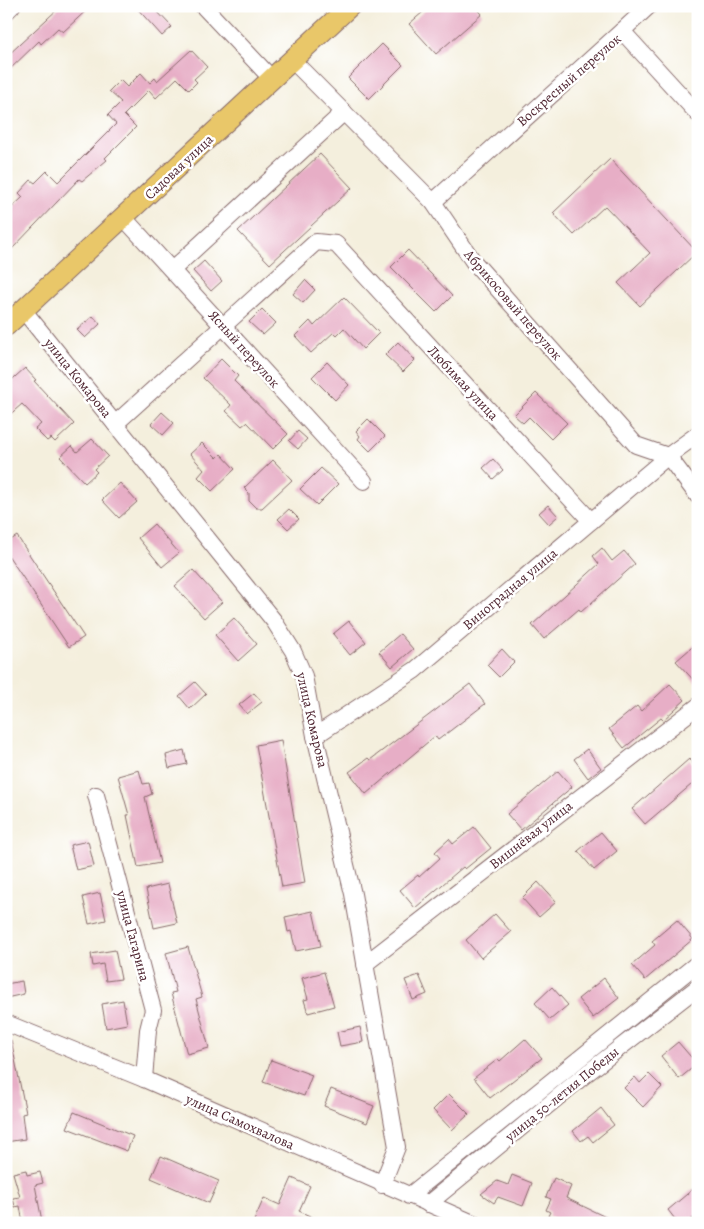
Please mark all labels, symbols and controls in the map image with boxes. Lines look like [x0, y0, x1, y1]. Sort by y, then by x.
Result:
street label: Воскресный переулок [513, 29, 625, 131]
street label: Садовая улица [141, 130, 218, 204]
street label: Абрикосовый переулок [459, 245, 566, 364]
street label: Ясный переулок [204, 306, 284, 392]
street label: улица Комарова [39, 333, 116, 422]
street label: Любимая улица [423, 341, 503, 425]
street label: Виноградная улица [459, 543, 562, 634]
street label: улица Комарова [292, 669, 332, 770]
street label: Вишнёвая улица [485, 796, 577, 874]
street label: улица Гагарина [111, 887, 154, 984]
street label: улица 50-летия Победы [500, 1042, 623, 1146]
street label: улица Самохвалова [182, 1089, 298, 1155]

